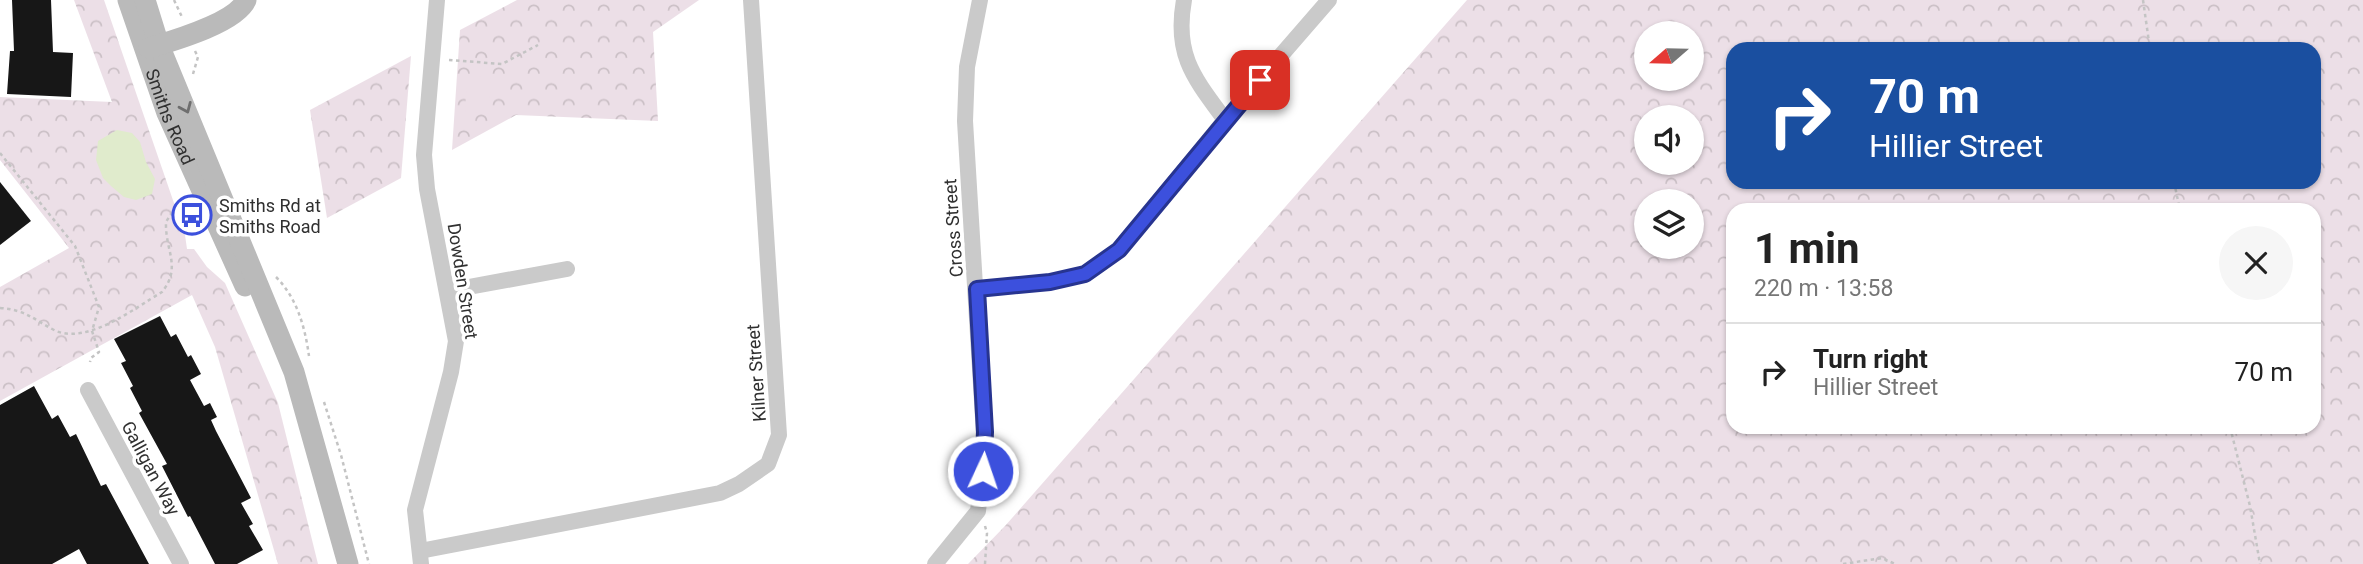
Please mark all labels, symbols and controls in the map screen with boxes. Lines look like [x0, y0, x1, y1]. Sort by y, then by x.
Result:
north arrow [1634, 21, 1704, 91]
map controls [1634, 21, 1704, 259]
pin [1230, 50, 1290, 110]
icon: arrive [1241, 61, 1279, 99]
street label: Smiths Road [142, 66, 199, 168]
text: 70 m [1869, 68, 1980, 125]
icon: right [1754, 70, 1845, 161]
one-way arrow [177, 101, 191, 113]
button: sound [1634, 105, 1704, 175]
text: Hillier Street [1869, 127, 2043, 165]
street label: Cross Street [939, 178, 967, 278]
button: layers [1634, 189, 1704, 259]
bus stop icon: Smiths Rd at Smiths Road [171, 194, 213, 236]
place label: Smiths Rd at Smiths Road [219, 195, 321, 237]
street label: Dowden Street [443, 221, 483, 341]
text: 1 min [1754, 224, 1860, 273]
button: close [2219, 226, 2293, 300]
text: 220 m · 13:58 [1754, 275, 1893, 302]
street label: Kilner Street [742, 323, 770, 422]
text: Turn right [1813, 344, 1928, 374]
icon: right [1754, 353, 1792, 391]
text: 70 m [2235, 357, 2293, 387]
text: Hillier Street [1813, 374, 1938, 401]
street label: Galligan Way [117, 417, 185, 519]
position arrow [946, 434, 1020, 508]

